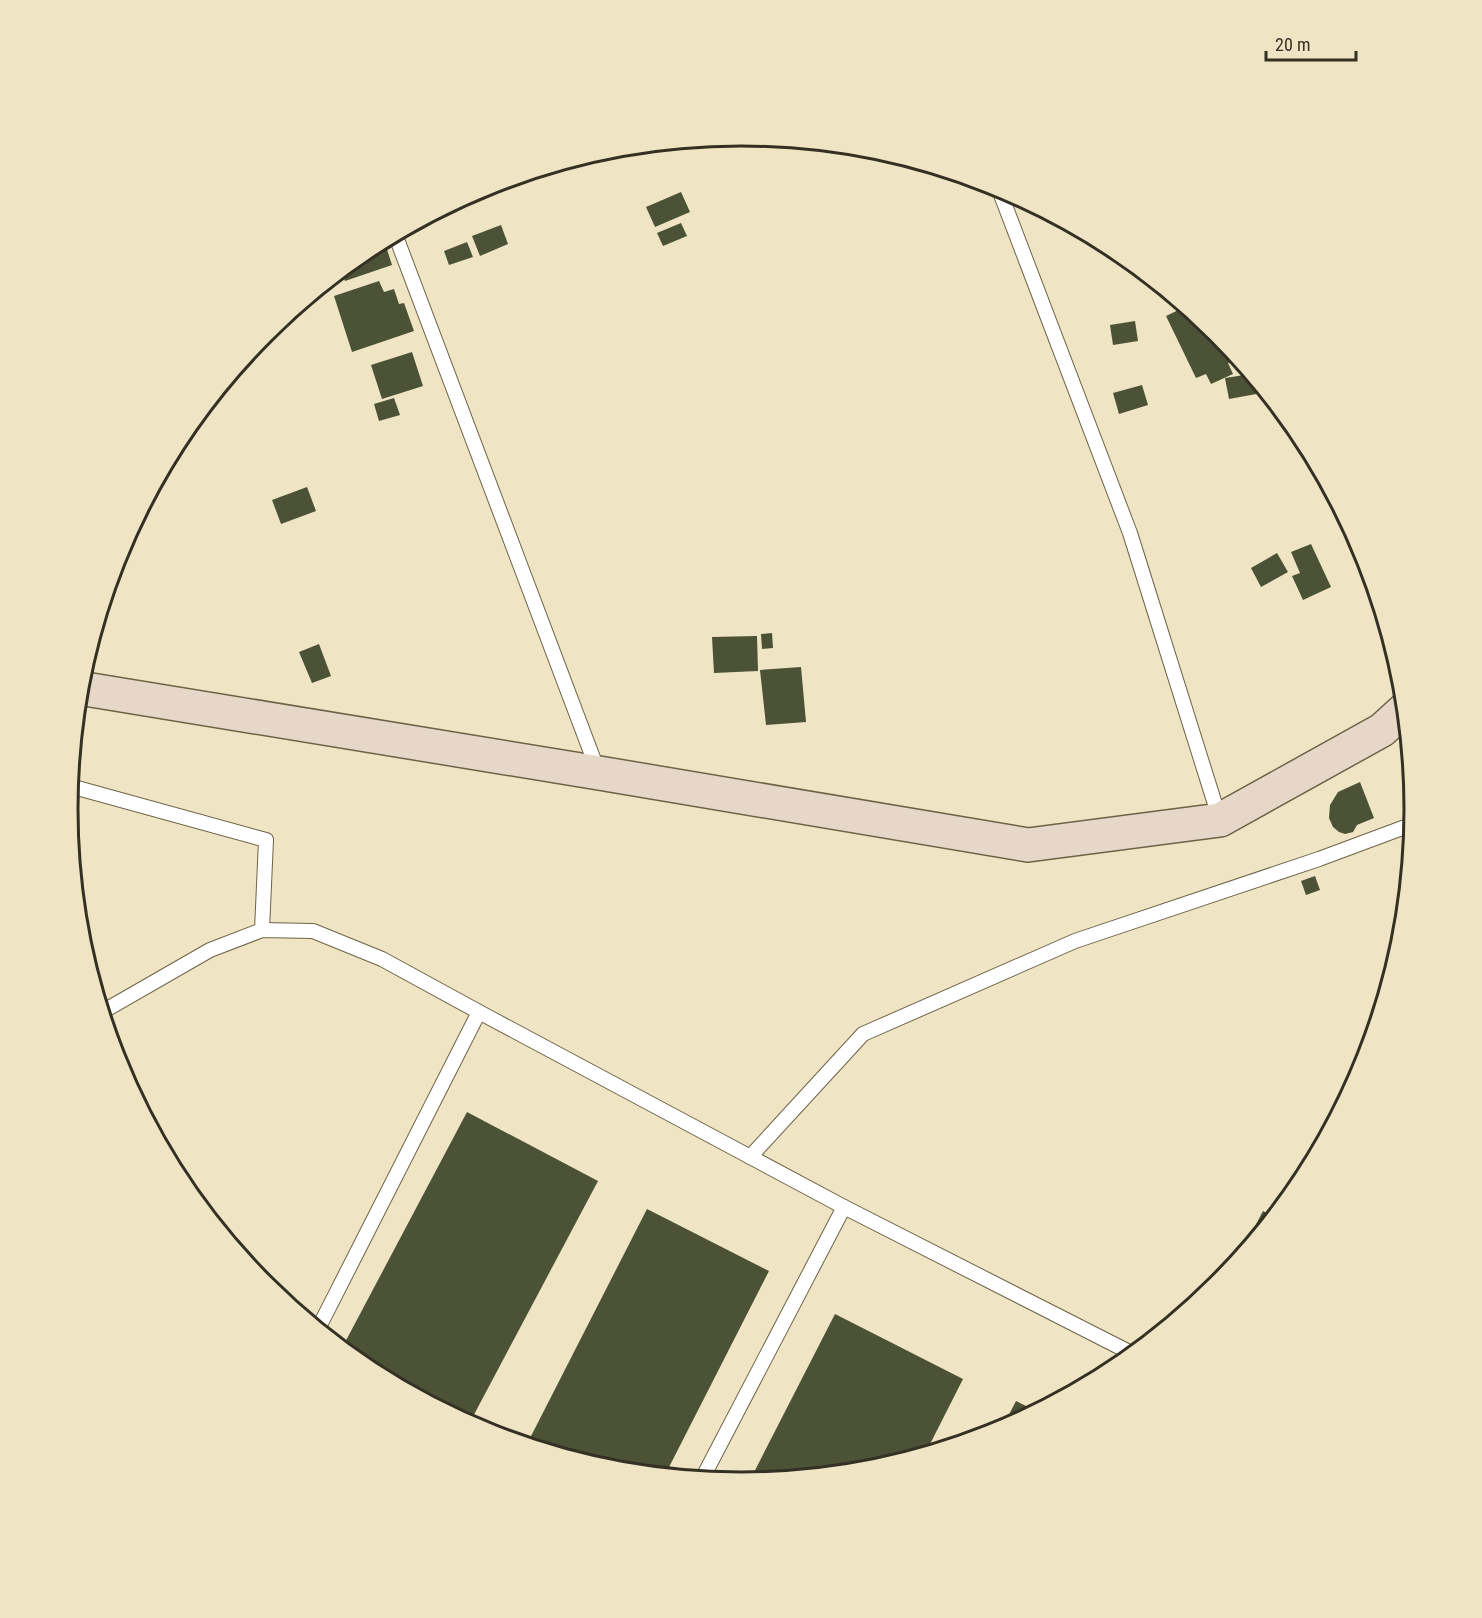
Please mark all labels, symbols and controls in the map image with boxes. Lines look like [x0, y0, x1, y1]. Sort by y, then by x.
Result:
scale bar [1266, 24, 1356, 62]
text: 20 m [1275, 34, 1310, 55]

